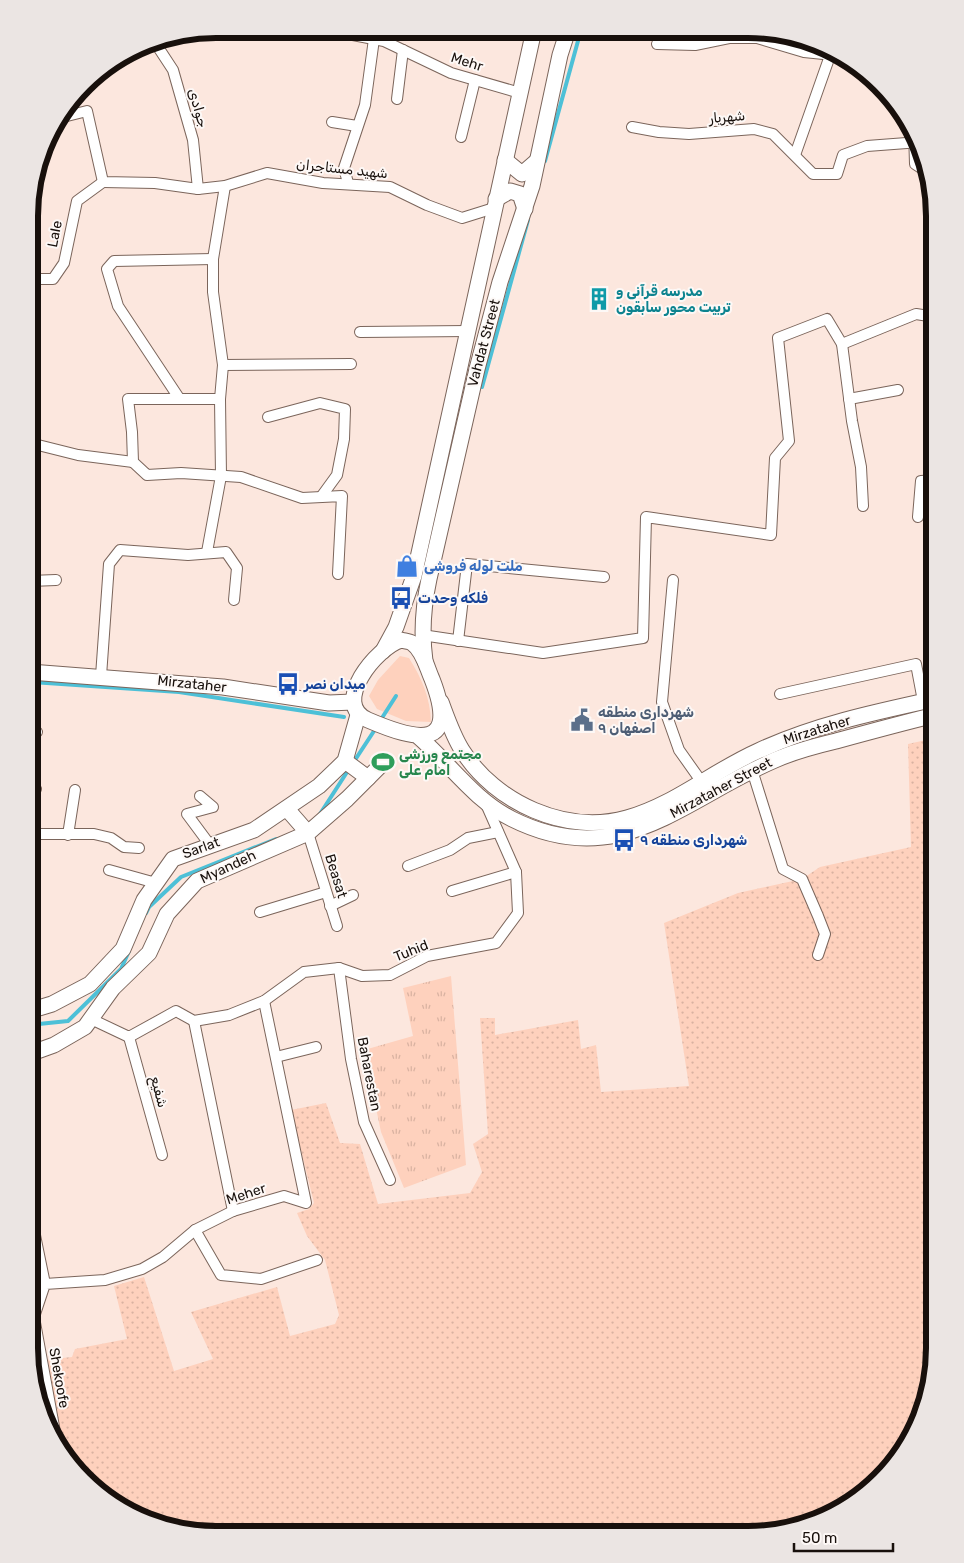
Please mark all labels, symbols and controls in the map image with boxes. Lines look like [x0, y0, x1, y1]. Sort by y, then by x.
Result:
street label: Mehr [449, 49, 486, 75]
street label: جوادی [184, 86, 212, 130]
street label: شهریار [707, 107, 746, 127]
street label: شهید مستاجران [295, 156, 389, 182]
street label: Lale [44, 219, 66, 249]
place label: مدرسه قرآنی و تربیت محور سابقون [616, 283, 731, 316]
building icon: مدرسه قرآنی و تربیت محور سابقون [586, 286, 612, 312]
street label: Vahdat Street [464, 297, 504, 389]
shop icon: ملت لوله فروشی [394, 553, 420, 579]
place label: ملت لوله فروشی [424, 558, 523, 575]
bus stop icon: فلکه وحدت [388, 585, 414, 611]
place label: فلکه وحدت [418, 590, 488, 607]
bus stop icon: میدان نصر [275, 671, 301, 697]
street label: Mirzataher [157, 672, 228, 696]
place label: میدان نصر [303, 676, 366, 693]
place label: شهرداری منطقه ۹ اصفهان [598, 704, 694, 737]
public building icon: شهرداری منطقه ۹ اصفهان [569, 707, 595, 733]
street label: Mirzataher [781, 712, 853, 748]
place label: مجتمع ورزشی امام علی [399, 746, 482, 780]
sports icon: مجتمع ورزشی امام علی [370, 749, 396, 775]
street label: Mirzataher Street [667, 754, 775, 822]
bus stop icon: شهرداری منطقه ۹ [611, 827, 637, 853]
place label: شهرداری منطقه ۹ [640, 832, 748, 849]
street label: Sarlat [180, 833, 222, 863]
street label: Myandeh [197, 847, 259, 887]
street label: Beasat [321, 852, 351, 901]
street label: Tuhid [391, 936, 431, 966]
street label: Baharestan [353, 1035, 385, 1113]
street label: شفیع [145, 1074, 171, 1110]
street label: Meher [224, 1179, 269, 1208]
street label: Shekoofe [45, 1346, 73, 1410]
scale bar [794, 1520, 893, 1552]
text: 50 m [802, 1529, 837, 1547]

